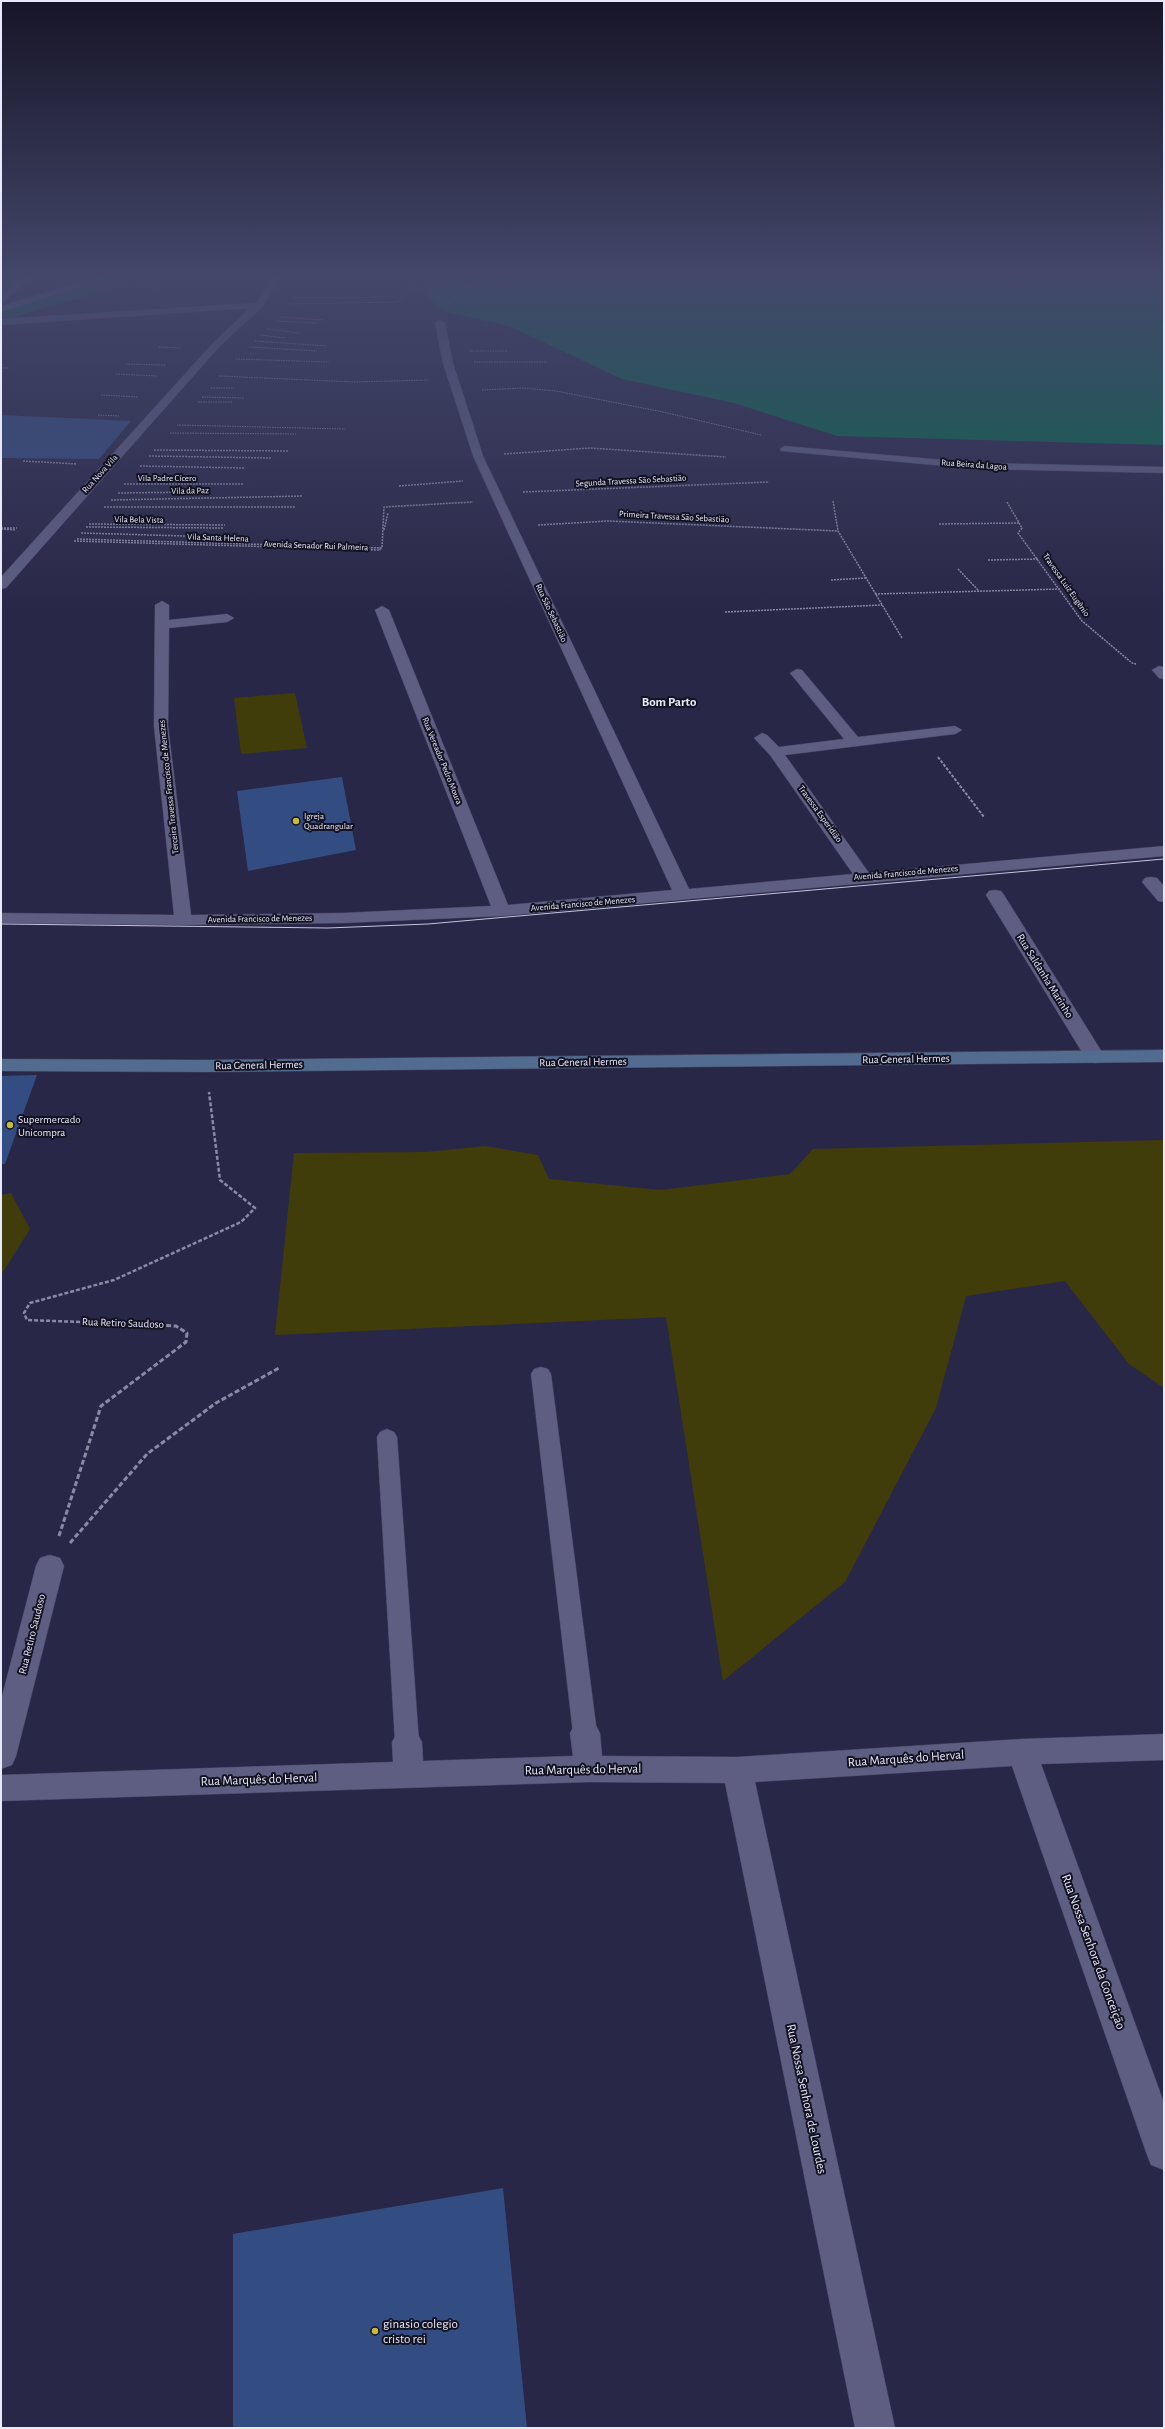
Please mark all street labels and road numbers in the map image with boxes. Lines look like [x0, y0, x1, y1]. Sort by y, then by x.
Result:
street label: Rua Nova Vila [81, 453, 119, 495]
street label: Rua Beira da Lagoa [941, 458, 1007, 472]
street label: Vila Padre Cícero [138, 474, 197, 483]
street label: Segunda Travessa São Sebastião [575, 474, 687, 488]
street label: Vila da Paz [171, 486, 209, 496]
street label: Primeira Travessa São Sebastião [619, 510, 730, 524]
street label: Vila Bela Vista [114, 515, 164, 525]
street label: Vila Santa Helena [187, 532, 249, 544]
street label: Avenida Senador Rui Palmeira [263, 540, 369, 552]
street label: Travessa Luiz Eugênio [1041, 552, 1092, 619]
street label: Rua São Sebastião [534, 582, 569, 644]
street label: Rua Vereador Pedro Moura [420, 716, 464, 806]
street label: Terceira Travessa Francisco de Menezes [157, 720, 181, 854]
street label: Travessa Esperidião [796, 784, 844, 845]
street label: Avenida Francisco de Menezes [853, 864, 959, 882]
street label: Avenida Francisco de Menezes [530, 895, 636, 913]
street label: Avenida Francisco de Menezes [208, 914, 312, 924]
street label: Rua Saldanha Marinho [1015, 932, 1075, 1020]
street label: Rua General Hermes [862, 1053, 950, 1065]
street label: Rua General Hermes [539, 1056, 627, 1068]
street label: Rua General Hermes [215, 1059, 303, 1071]
street label: Rua Retiro Saudoso [82, 1316, 164, 1330]
street label: Rua Retiro Saudoso [17, 1593, 47, 1675]
street label: Rua Marquês do Herval [847, 1748, 965, 1770]
street label: Rua Marquês do Herval [524, 1762, 642, 1778]
street label: Rua Marquês do Herval [200, 1771, 318, 1789]
street label: Rua Nossa Senhora da Conceição [1059, 1873, 1127, 2031]
street label: Rua Nossa Senhora de Lourdes [784, 2023, 828, 2175]

